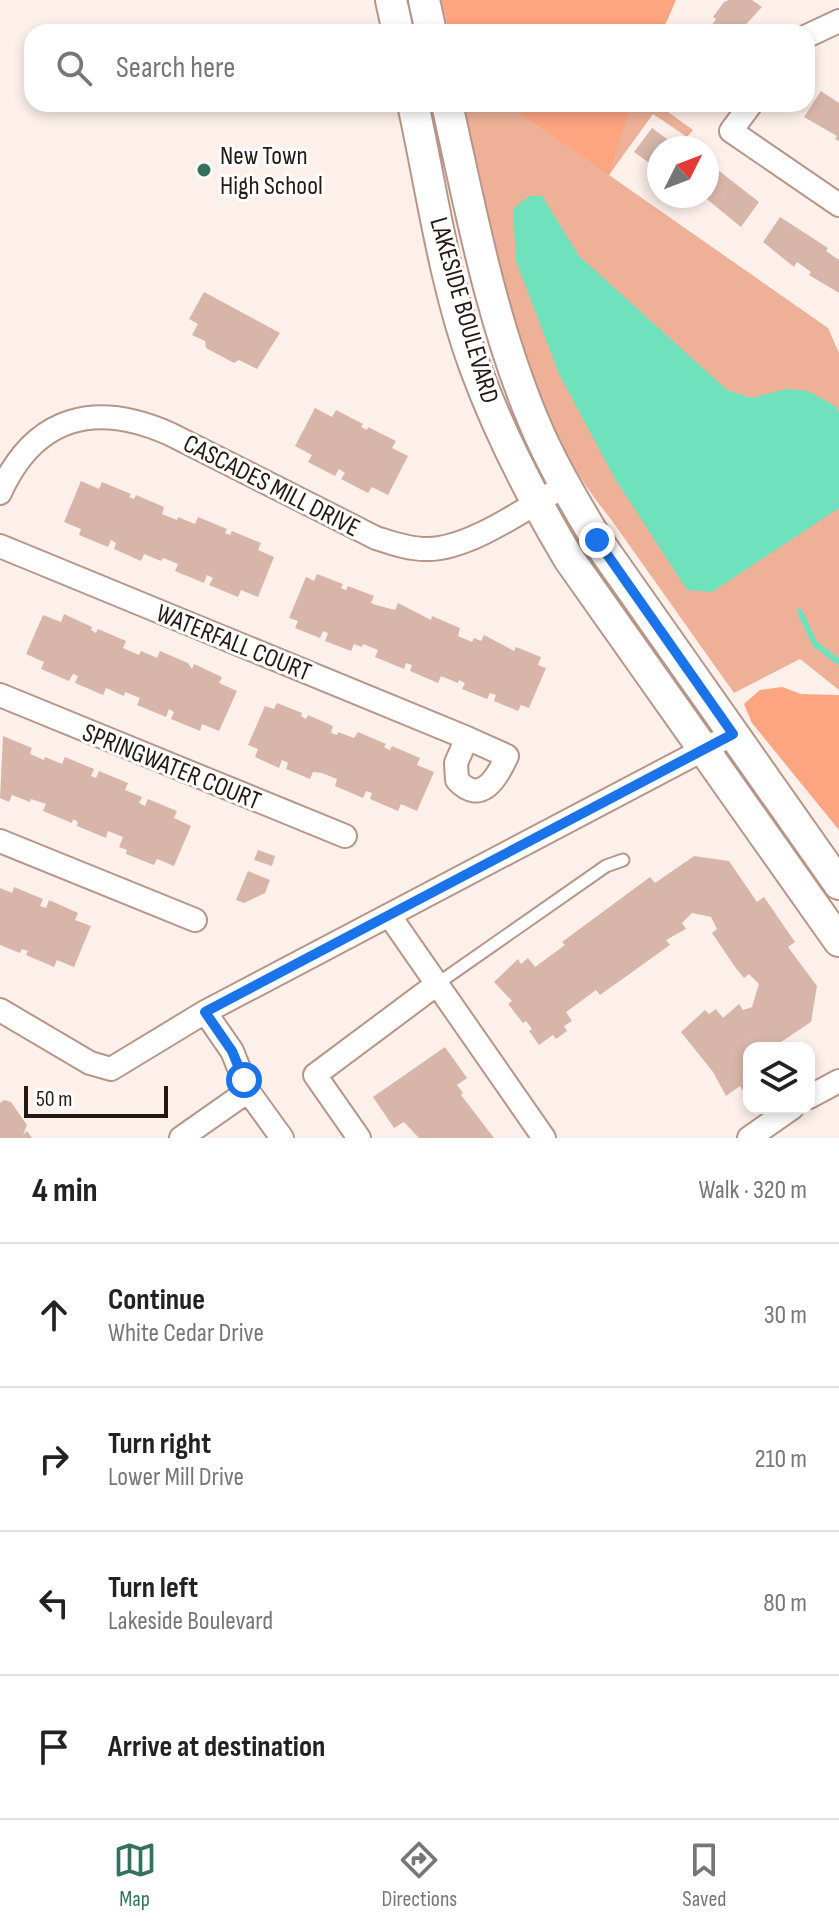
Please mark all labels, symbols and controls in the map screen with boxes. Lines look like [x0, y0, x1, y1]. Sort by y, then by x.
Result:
search box [24, 24, 815, 112]
icon: search [52, 46, 96, 90]
text: Search here [116, 50, 235, 86]
north arrow [647, 136, 719, 208]
place label: New Town High School [220, 141, 323, 202]
marker: New Town High School [195, 161, 213, 179]
street label: LAKESIDE BOULEVARD [422, 214, 505, 407]
street label: CASCADES MILL DRIVE [178, 429, 365, 544]
route end [579, 522, 615, 558]
street label: WATERFALL COURT [152, 598, 315, 689]
street label: SPRINGWATER COURT [78, 718, 265, 817]
map controls [743, 1042, 815, 1114]
button: layers [743, 1042, 815, 1114]
route start [226, 1062, 262, 1098]
scale bar [24, 1082, 168, 1118]
text: 50 m [36, 1086, 72, 1113]
text: 4 min [32, 1170, 98, 1211]
text: Walk · 320 m [699, 1175, 807, 1206]
text: Continue [108, 1282, 205, 1318]
icon: ahead [32, 1293, 76, 1337]
text: 30 m [764, 1300, 807, 1331]
text: White Cedar Drive [108, 1318, 264, 1349]
text: Turn right [108, 1426, 211, 1462]
icon: right [32, 1437, 76, 1481]
text: 210 m [755, 1444, 807, 1475]
text: Lower Mill Drive [108, 1462, 244, 1493]
text: Turn left [108, 1570, 198, 1606]
icon: left [32, 1581, 76, 1625]
text: 80 m [763, 1588, 807, 1619]
text: Lakeside Boulevard [108, 1606, 273, 1637]
icon: arrive [32, 1725, 76, 1769]
text: Arrive at destination [108, 1729, 325, 1765]
tab: Map [113, 1838, 157, 1913]
tab: Directions [382, 1838, 457, 1913]
tab: Saved [682, 1838, 726, 1913]

